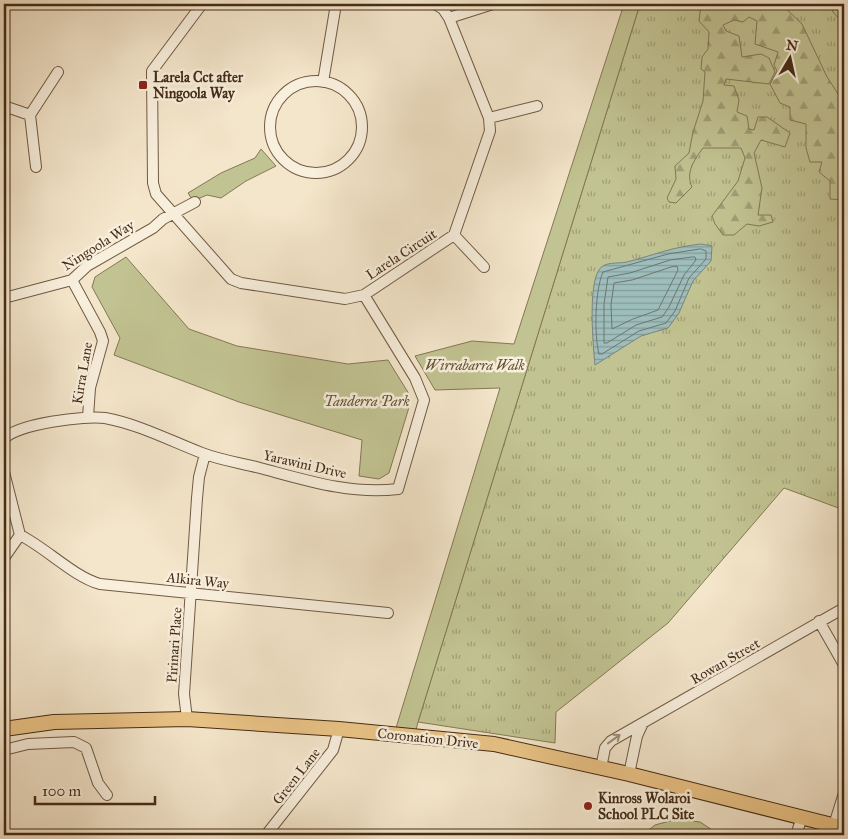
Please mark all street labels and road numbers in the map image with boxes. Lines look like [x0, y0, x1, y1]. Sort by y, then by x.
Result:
street label: Ningoola Way [59, 216, 138, 274]
street label: Larela Circuit [363, 225, 440, 284]
street label: Kirra Lane [69, 340, 96, 406]
street label: Yarawini Drive [262, 447, 348, 482]
street label: Alkira Way [165, 569, 230, 592]
street label: Pirinari Place [163, 606, 186, 684]
street label: Rowan Street [688, 635, 763, 688]
street label: Coronation Drive [377, 725, 479, 752]
street label: Green Lane [269, 744, 324, 808]

